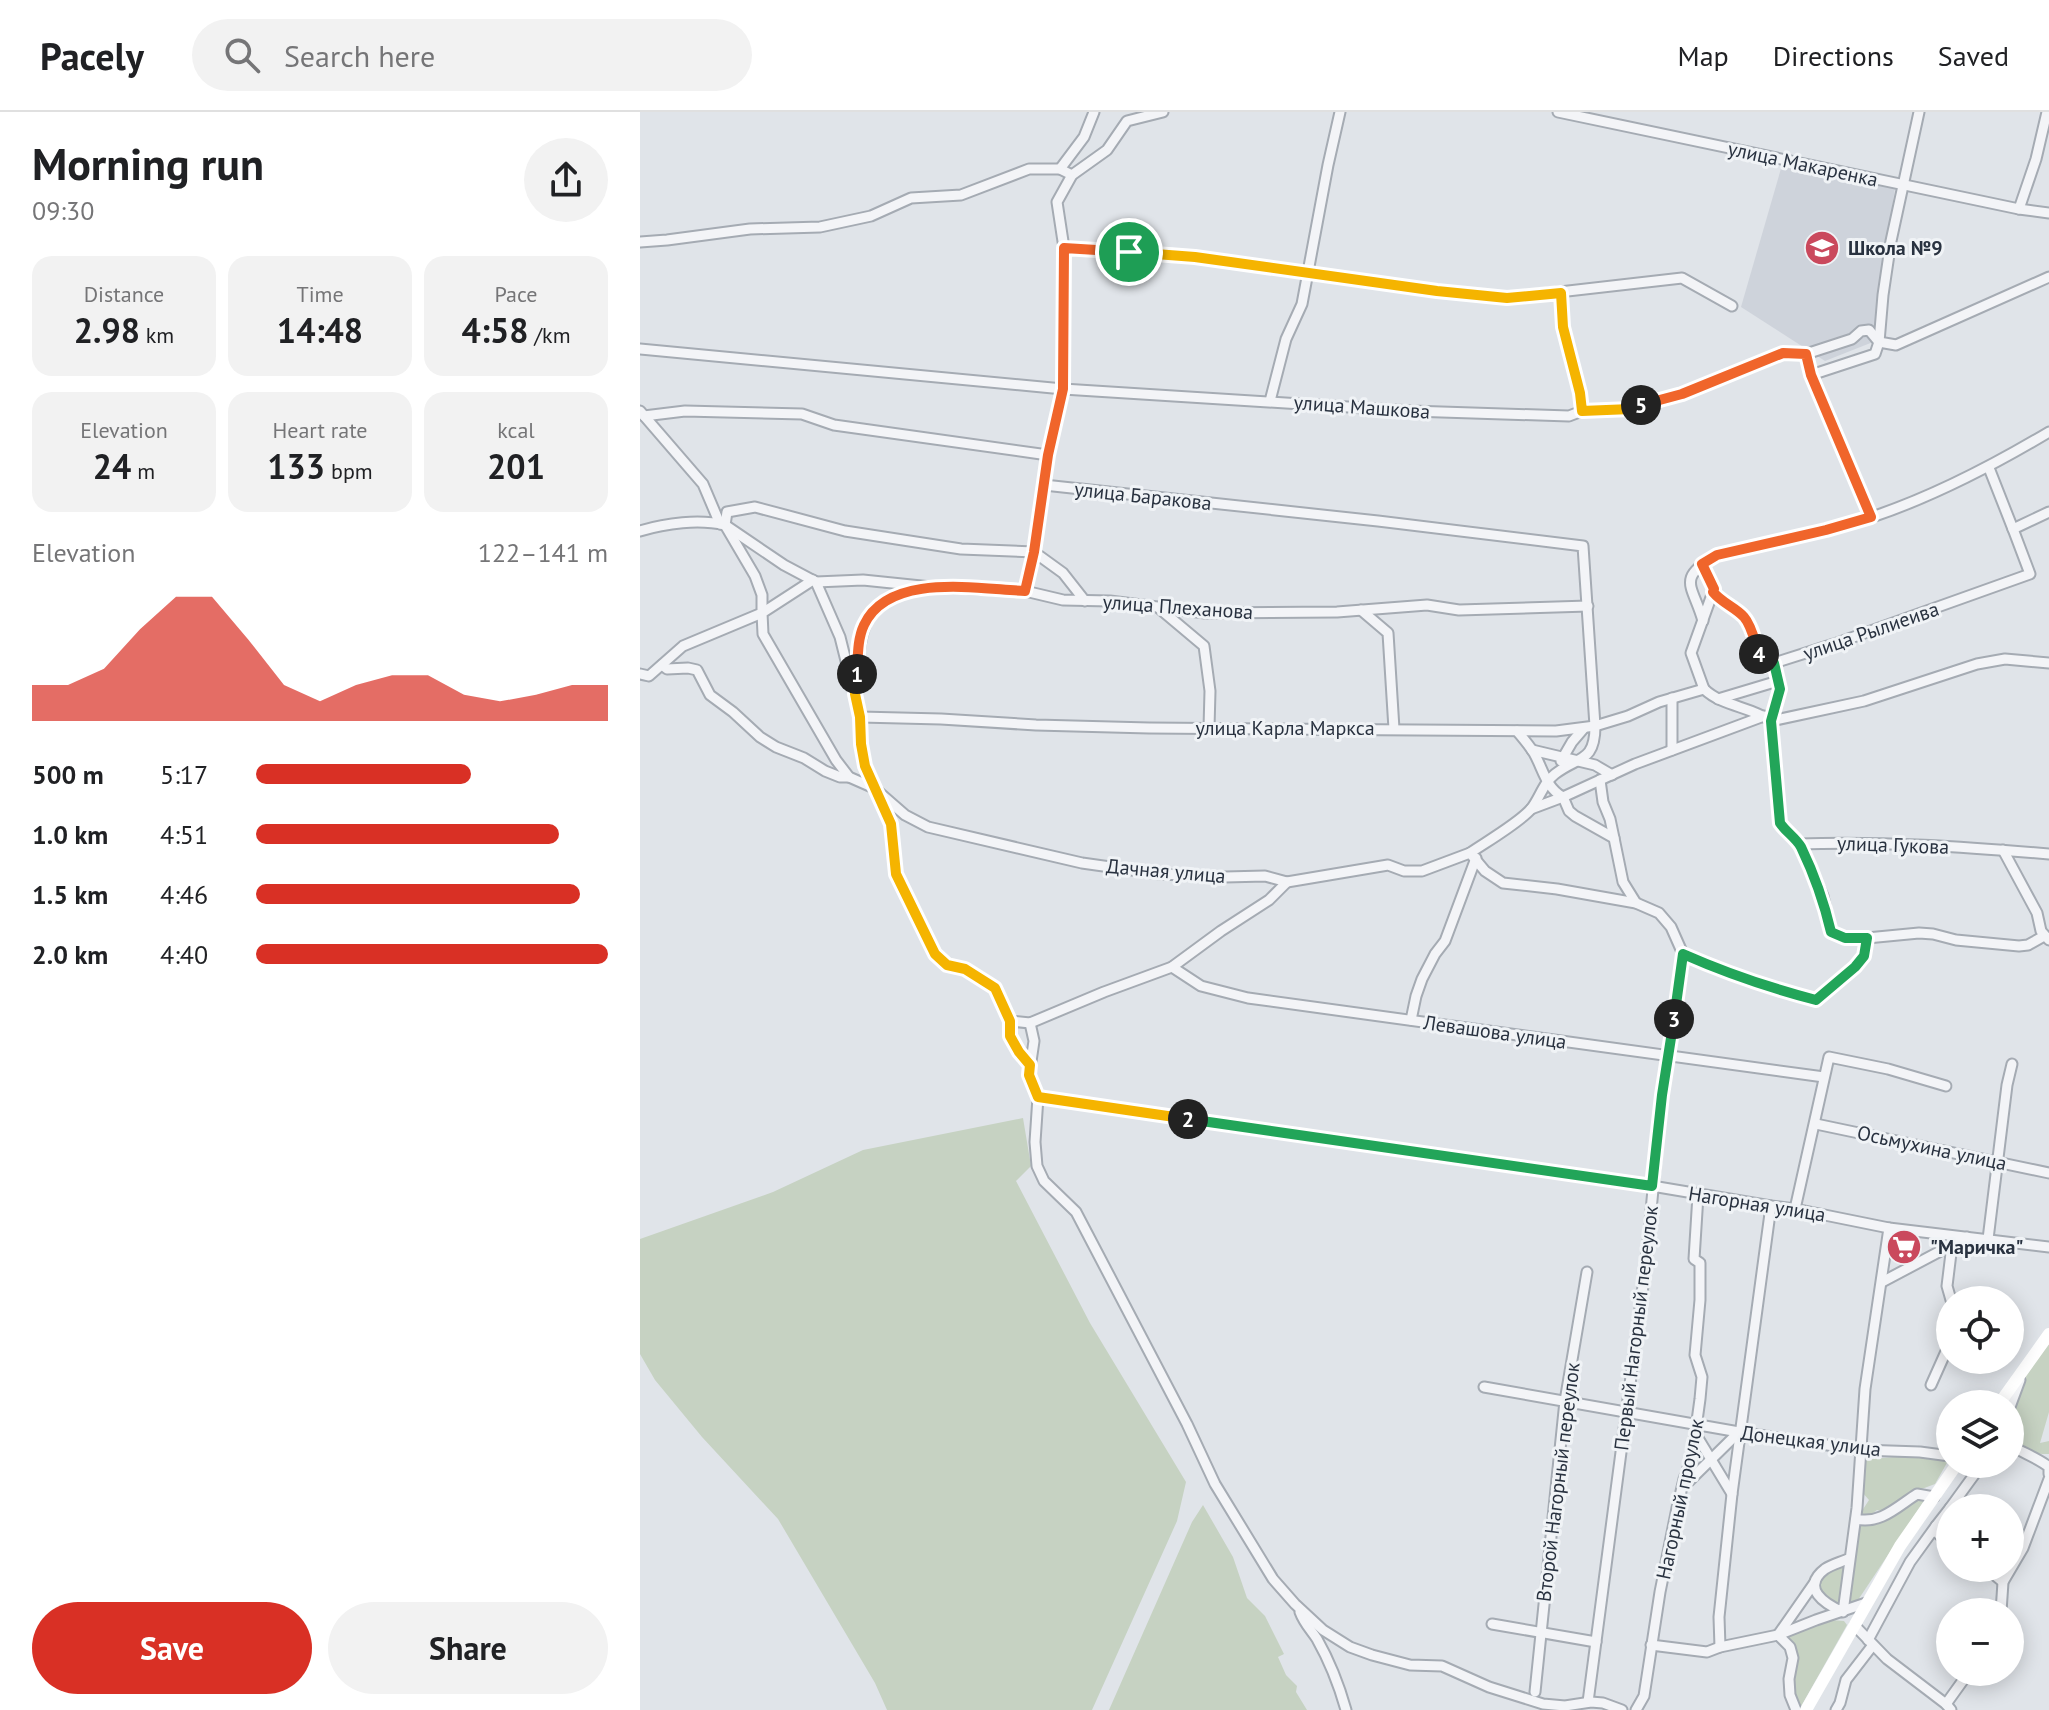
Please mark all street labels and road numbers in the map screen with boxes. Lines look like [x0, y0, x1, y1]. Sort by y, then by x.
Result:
street label: улица Макаренка [1726, 135, 1880, 193]
street label: улица Машкова [1293, 389, 1431, 425]
street label: улица Баракова [1073, 476, 1213, 516]
street label: улица Плеханова [1102, 589, 1254, 625]
street label: улица Рылиеива [1800, 596, 1942, 666]
street label: улица Карла Маркса [1195, 715, 1375, 741]
street label: улица Гукова [1836, 830, 1950, 860]
street label: Дачная улица [1105, 853, 1227, 889]
street label: Левашова улица [1421, 1009, 1568, 1055]
street label: Осьмухина улица [1855, 1119, 2009, 1177]
street label: Нагорная улица [1687, 1180, 1827, 1228]
street label: Первый Нагорный переулок [1608, 1204, 1664, 1452]
street label: Второй Нагорный переулок [1530, 1360, 1586, 1603]
street label: Нагорный проулок [1650, 1416, 1710, 1582]
street label: Донецкая улица [1740, 1420, 1882, 1462]

